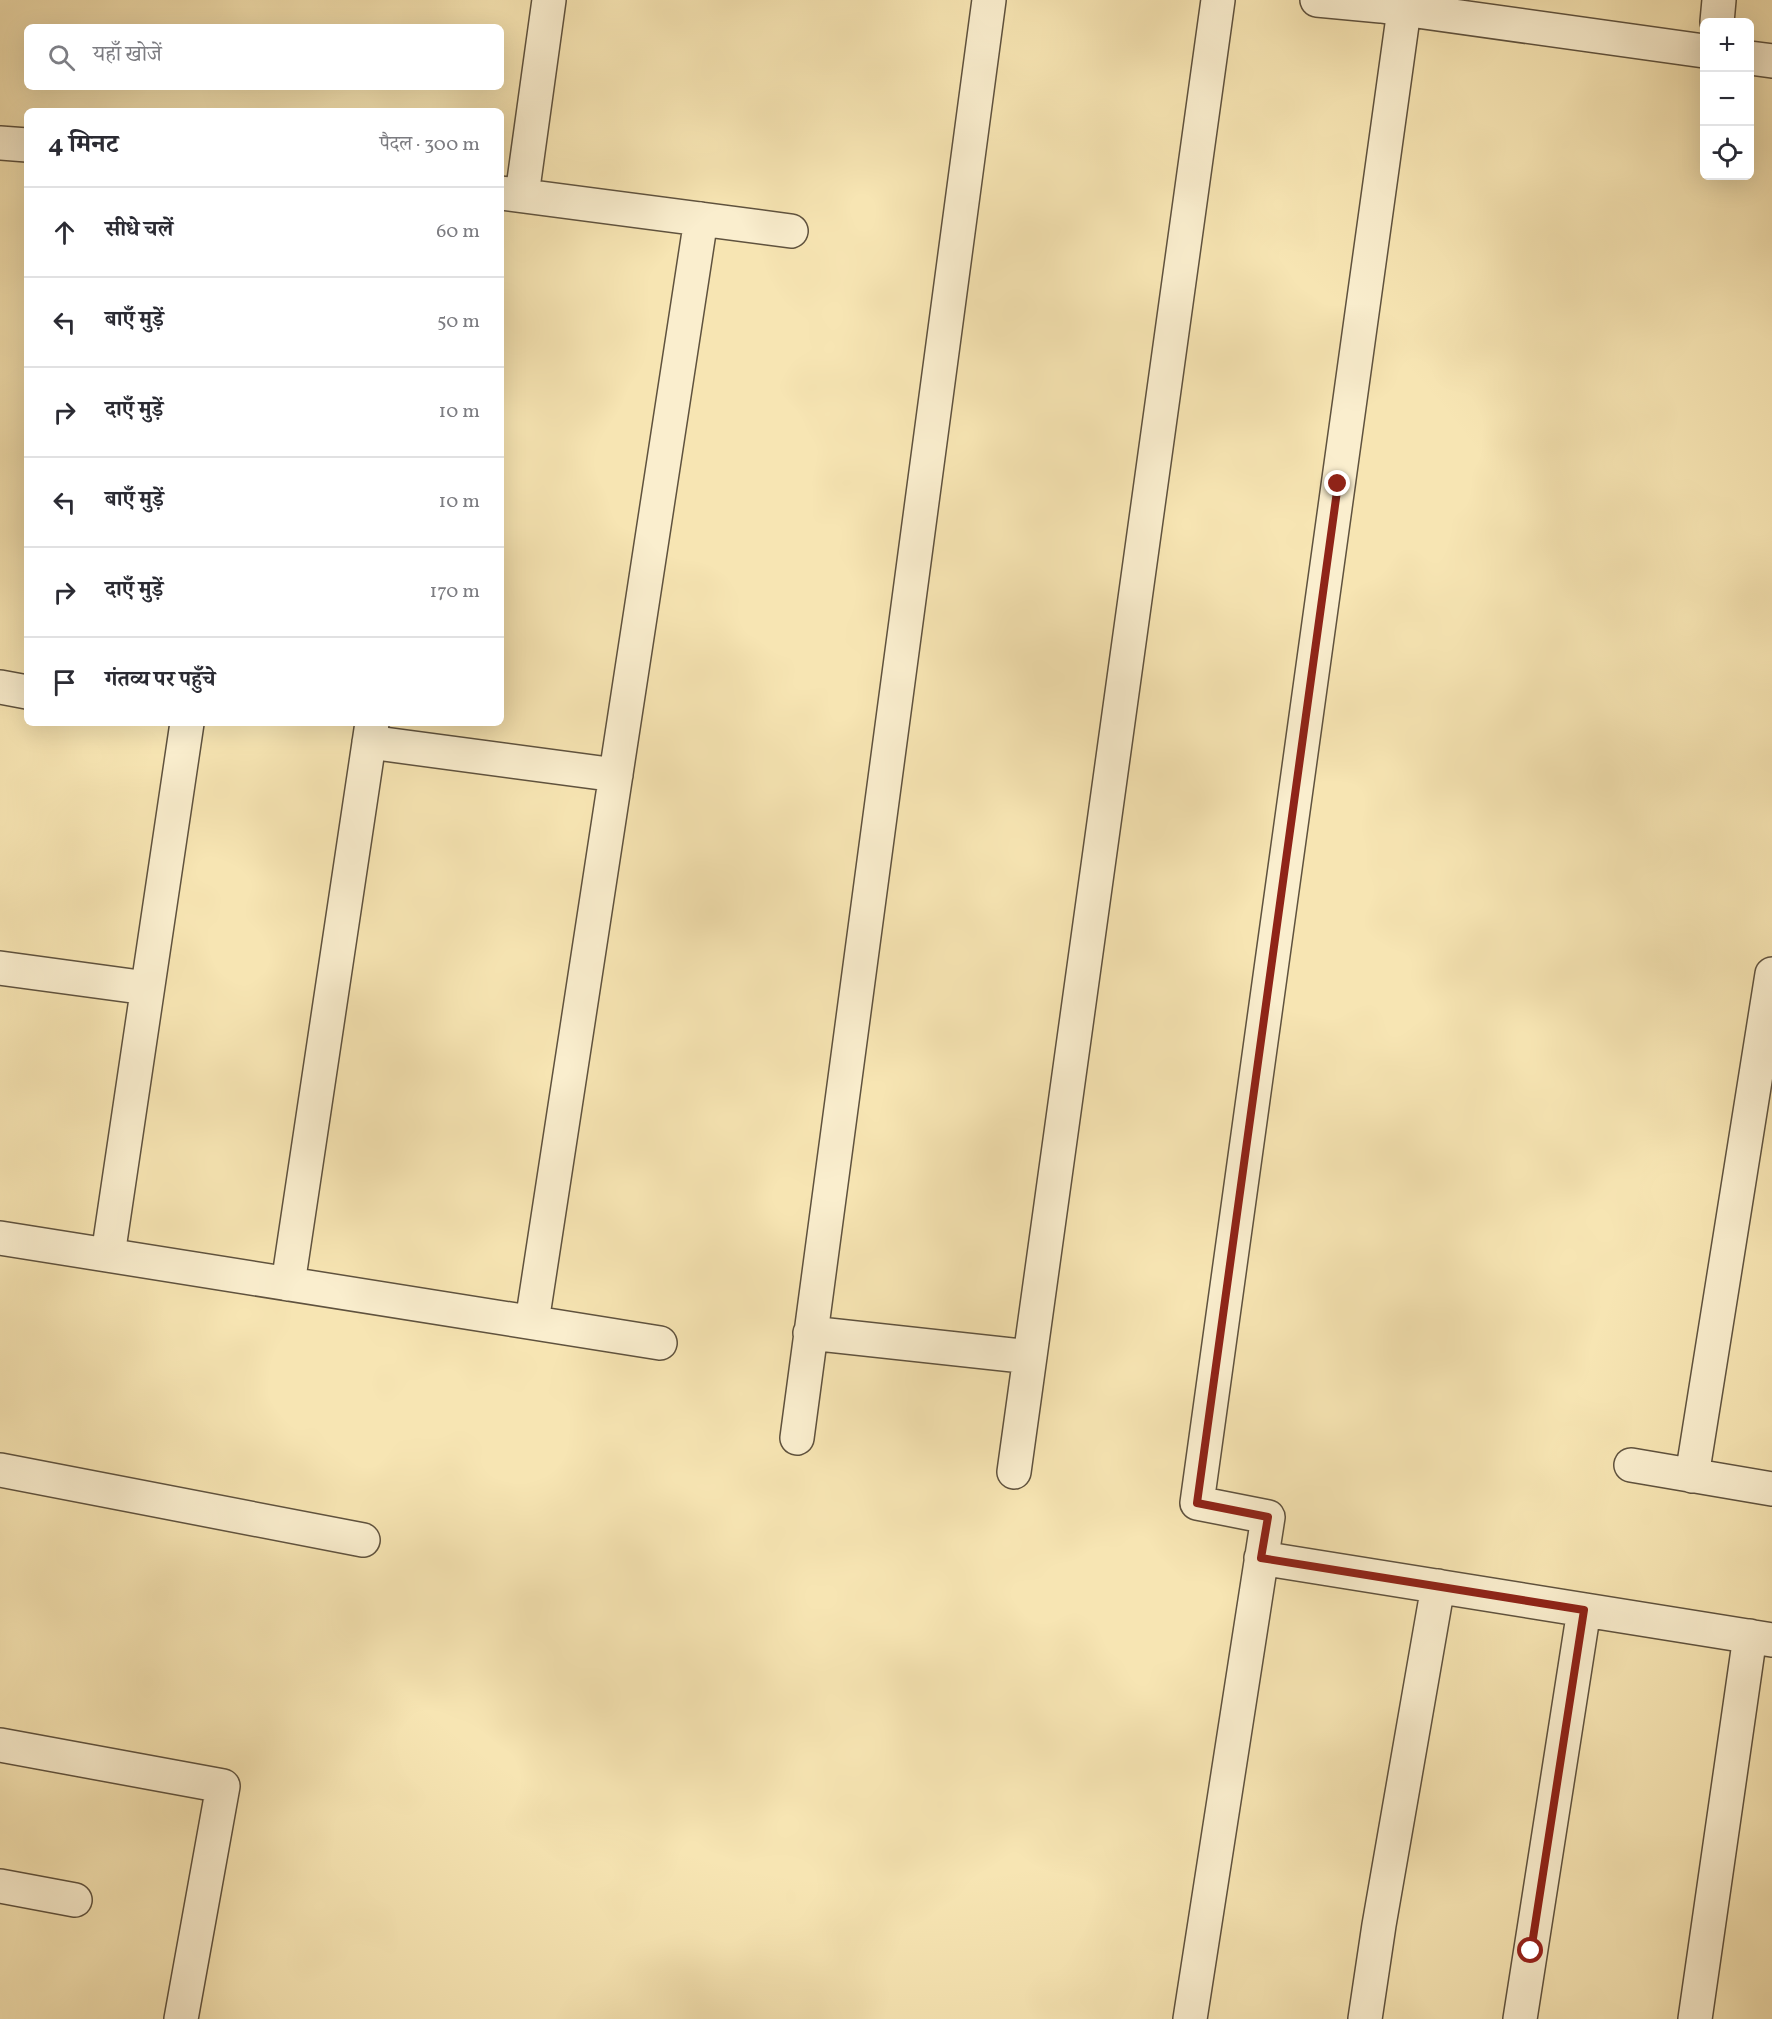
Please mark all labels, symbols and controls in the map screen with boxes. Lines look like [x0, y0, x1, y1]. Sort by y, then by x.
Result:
map controls [1700, 18, 1754, 180]
button: + [1700, 18, 1754, 72]
search box [24, 24, 504, 90]
text: यहाँ खोजें [93, 40, 162, 71]
icon: search [45, 41, 78, 74]
button: − [1700, 72, 1754, 126]
button: locate [1700, 126, 1754, 180]
text: 4 मिनट [48, 127, 118, 163]
text: पैदल · 300 m [379, 131, 480, 159]
text: सीधे चलें [105, 215, 173, 246]
icon: ahead [48, 216, 81, 249]
text: 60 m [436, 218, 480, 246]
text: बाएँ मुड़ें [105, 305, 164, 336]
icon: left [48, 306, 81, 339]
text: 50 m [437, 308, 480, 336]
text: दाएँ मुड़ें [105, 395, 163, 426]
icon: right [48, 396, 81, 429]
text: 10 m [439, 398, 480, 426]
route end [1324, 470, 1350, 496]
text: बाएँ मुड़ें [105, 485, 164, 516]
icon: left [48, 486, 81, 519]
text: 10 m [439, 488, 480, 516]
text: दाएँ मुड़ें [105, 575, 163, 606]
icon: right [48, 576, 81, 609]
text: 170 m [430, 578, 480, 606]
text: गंतव्य पर पहुँचे [105, 665, 216, 696]
icon: arrive [48, 666, 81, 699]
route start [1517, 1937, 1543, 1963]

